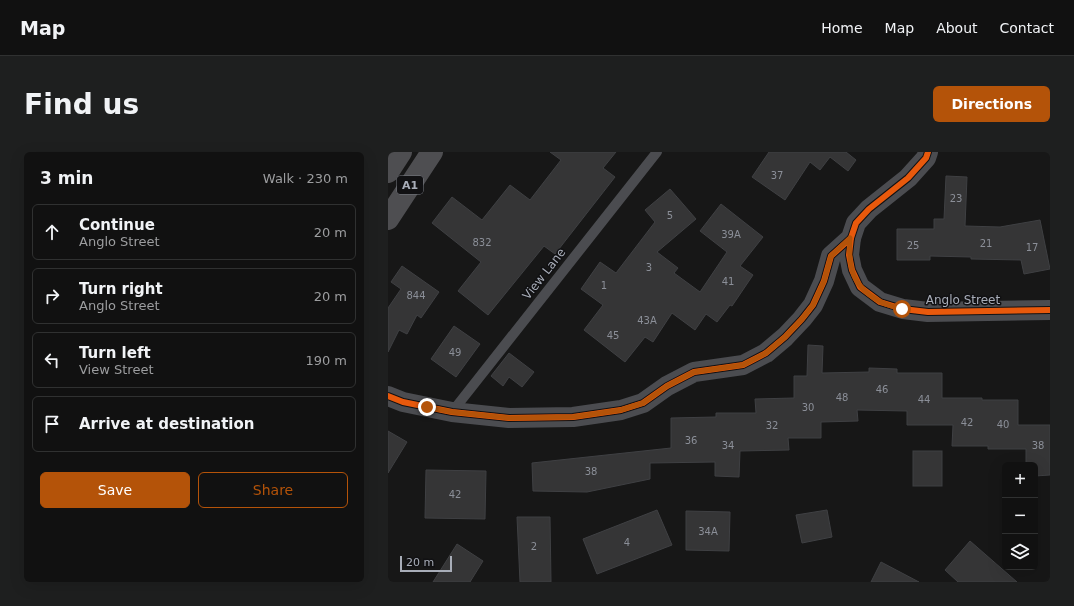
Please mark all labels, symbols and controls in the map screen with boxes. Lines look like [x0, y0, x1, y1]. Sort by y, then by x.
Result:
text: Map [20, 17, 65, 39]
text: Home [821, 20, 863, 36]
text: Map [885, 20, 914, 36]
text: About [936, 20, 978, 36]
text: Contact [1000, 20, 1054, 36]
button: Directions [933, 86, 1050, 122]
text: Find us [24, 88, 139, 121]
text: 3 min [40, 168, 93, 188]
house number: 37 [771, 170, 783, 181]
text: Walk · 230 m [263, 171, 348, 186]
road number: A1 [397, 176, 423, 194]
house number: 23 [950, 193, 962, 204]
house number: 5 [667, 210, 673, 221]
text: Continue [79, 216, 155, 234]
icon: ahead [41, 221, 63, 243]
text: 20 m [314, 225, 347, 240]
house number: 39A [721, 229, 741, 240]
text: Anglo Street [79, 234, 160, 249]
house number: 832 [472, 237, 492, 248]
house number: 21 [980, 238, 992, 249]
house number: 25 [907, 240, 919, 251]
house number: 17 [1026, 242, 1038, 253]
street label: View Lane [520, 246, 568, 302]
house number: 3 [646, 262, 652, 273]
house number: 41 [722, 276, 734, 287]
text: Turn right [79, 280, 163, 298]
house number: 1 [601, 280, 607, 291]
icon: right [41, 285, 63, 307]
text: 20 m [314, 289, 347, 304]
house number: 844 [406, 290, 426, 301]
street label: Anglo Street [926, 293, 1000, 307]
text: Anglo Street [79, 298, 160, 313]
route start [893, 300, 911, 318]
house number: 43A [637, 315, 657, 326]
house number: 45 [607, 330, 619, 341]
text: Turn left [79, 344, 151, 362]
house number: 49 [449, 347, 461, 358]
icon: left [41, 349, 63, 371]
text: 190 m [305, 353, 347, 368]
text: View Street [79, 362, 153, 377]
house number: 46 [876, 384, 888, 395]
house number: 48 [836, 392, 848, 403]
house number: 44 [918, 394, 930, 405]
route end [418, 398, 436, 416]
house number: 30 [802, 402, 814, 413]
icon: arrive [41, 413, 63, 435]
text: Arrive at destination [79, 415, 254, 433]
house number: 42 [961, 417, 973, 428]
house number: 40 [997, 419, 1009, 430]
house number: 32 [766, 420, 778, 431]
house number: 36 [685, 435, 697, 446]
house number: 34 [722, 440, 734, 451]
house number: 38 [1032, 440, 1044, 451]
map controls [1002, 462, 1038, 570]
button: + [1002, 462, 1038, 498]
house number: 38 [585, 466, 597, 477]
button: Save [40, 472, 190, 508]
button: Share [198, 472, 348, 508]
house number: 42 [449, 489, 461, 500]
button: − [1002, 498, 1038, 534]
house number: 34A [698, 526, 718, 537]
button: layers [1002, 534, 1038, 570]
house number: 4 [624, 537, 630, 548]
house number: 2 [531, 541, 537, 552]
scale bar [400, 554, 452, 573]
text: 20 m [406, 556, 434, 569]

